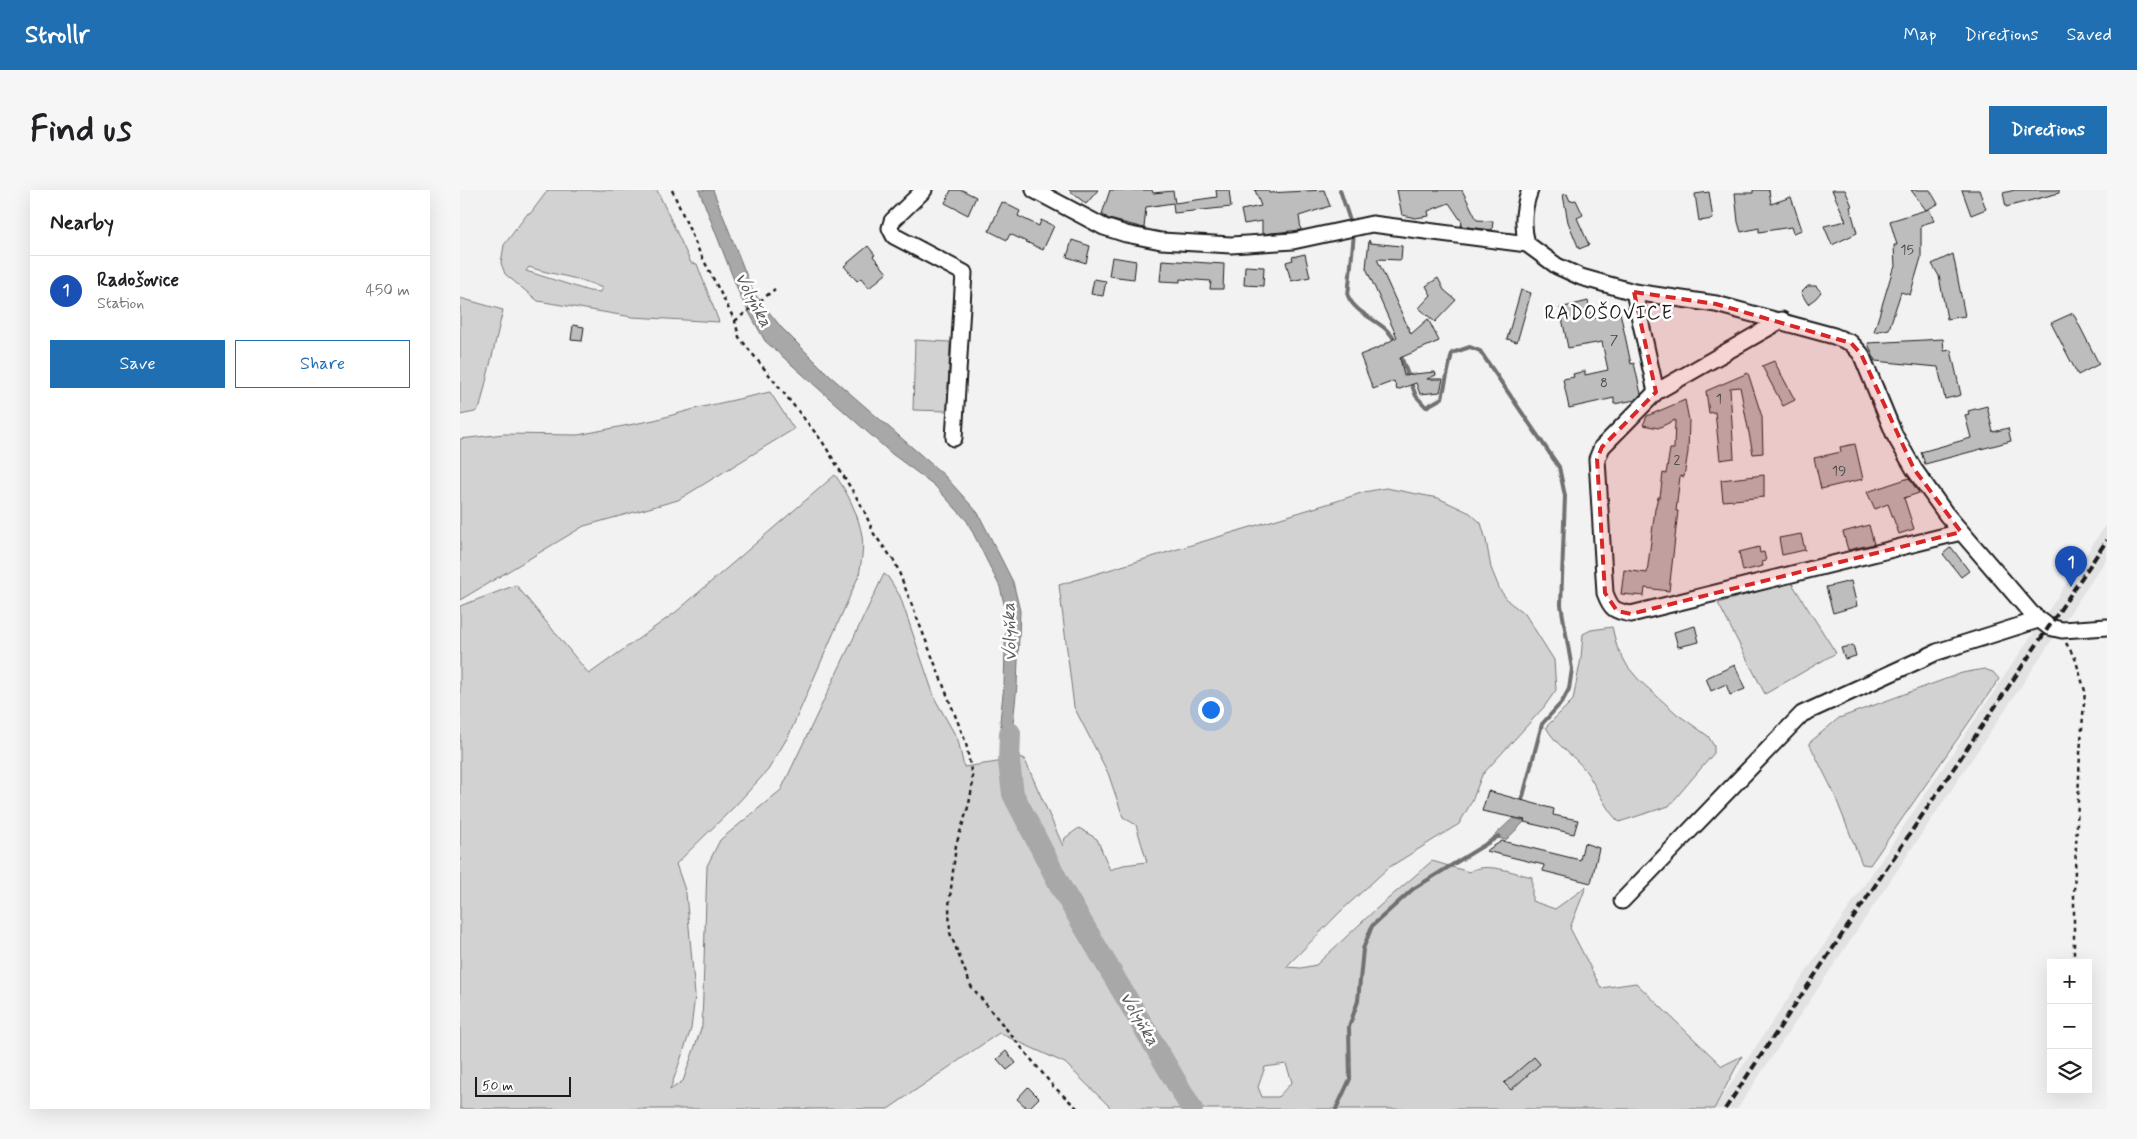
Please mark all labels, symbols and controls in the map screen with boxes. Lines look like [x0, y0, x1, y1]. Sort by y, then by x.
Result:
text: Strollr [25, 20, 89, 51]
text: Map [1904, 23, 1937, 47]
text: Directions [1965, 23, 2039, 47]
text: Saved [2067, 23, 2112, 47]
button: Directions [1989, 106, 2107, 154]
text: Find us [30, 107, 132, 153]
text: Nearby [50, 209, 114, 237]
house number: 15 [1900, 241, 1914, 259]
text: Radošovice [97, 268, 179, 293]
water label: Volyňka [729, 268, 777, 332]
text: 1 [62, 280, 70, 301]
text: 450 m [365, 280, 410, 301]
text: Station [97, 293, 144, 314]
district label: RADOŠOVICE [1545, 301, 1673, 326]
house number: 7 [1610, 331, 1619, 349]
button: Save [50, 340, 225, 388]
button: Share [235, 340, 410, 388]
house number: 8 [1600, 374, 1608, 392]
house number: 1 [1716, 390, 1722, 408]
house number: 2 [1674, 451, 1681, 469]
house number: 19 [1832, 462, 1846, 480]
pin: 1 [2055, 546, 2087, 587]
water label: Volyňka [997, 602, 1023, 662]
your location [1198, 697, 1224, 723]
map controls [2047, 959, 2092, 1094]
button: + [2047, 959, 2092, 1004]
water label: Volyňka [1114, 988, 1164, 1050]
button: − [2047, 1004, 2092, 1049]
button: layers [2047, 1049, 2092, 1094]
scale bar [475, 1074, 571, 1097]
text: 50 m [482, 1077, 513, 1095]

